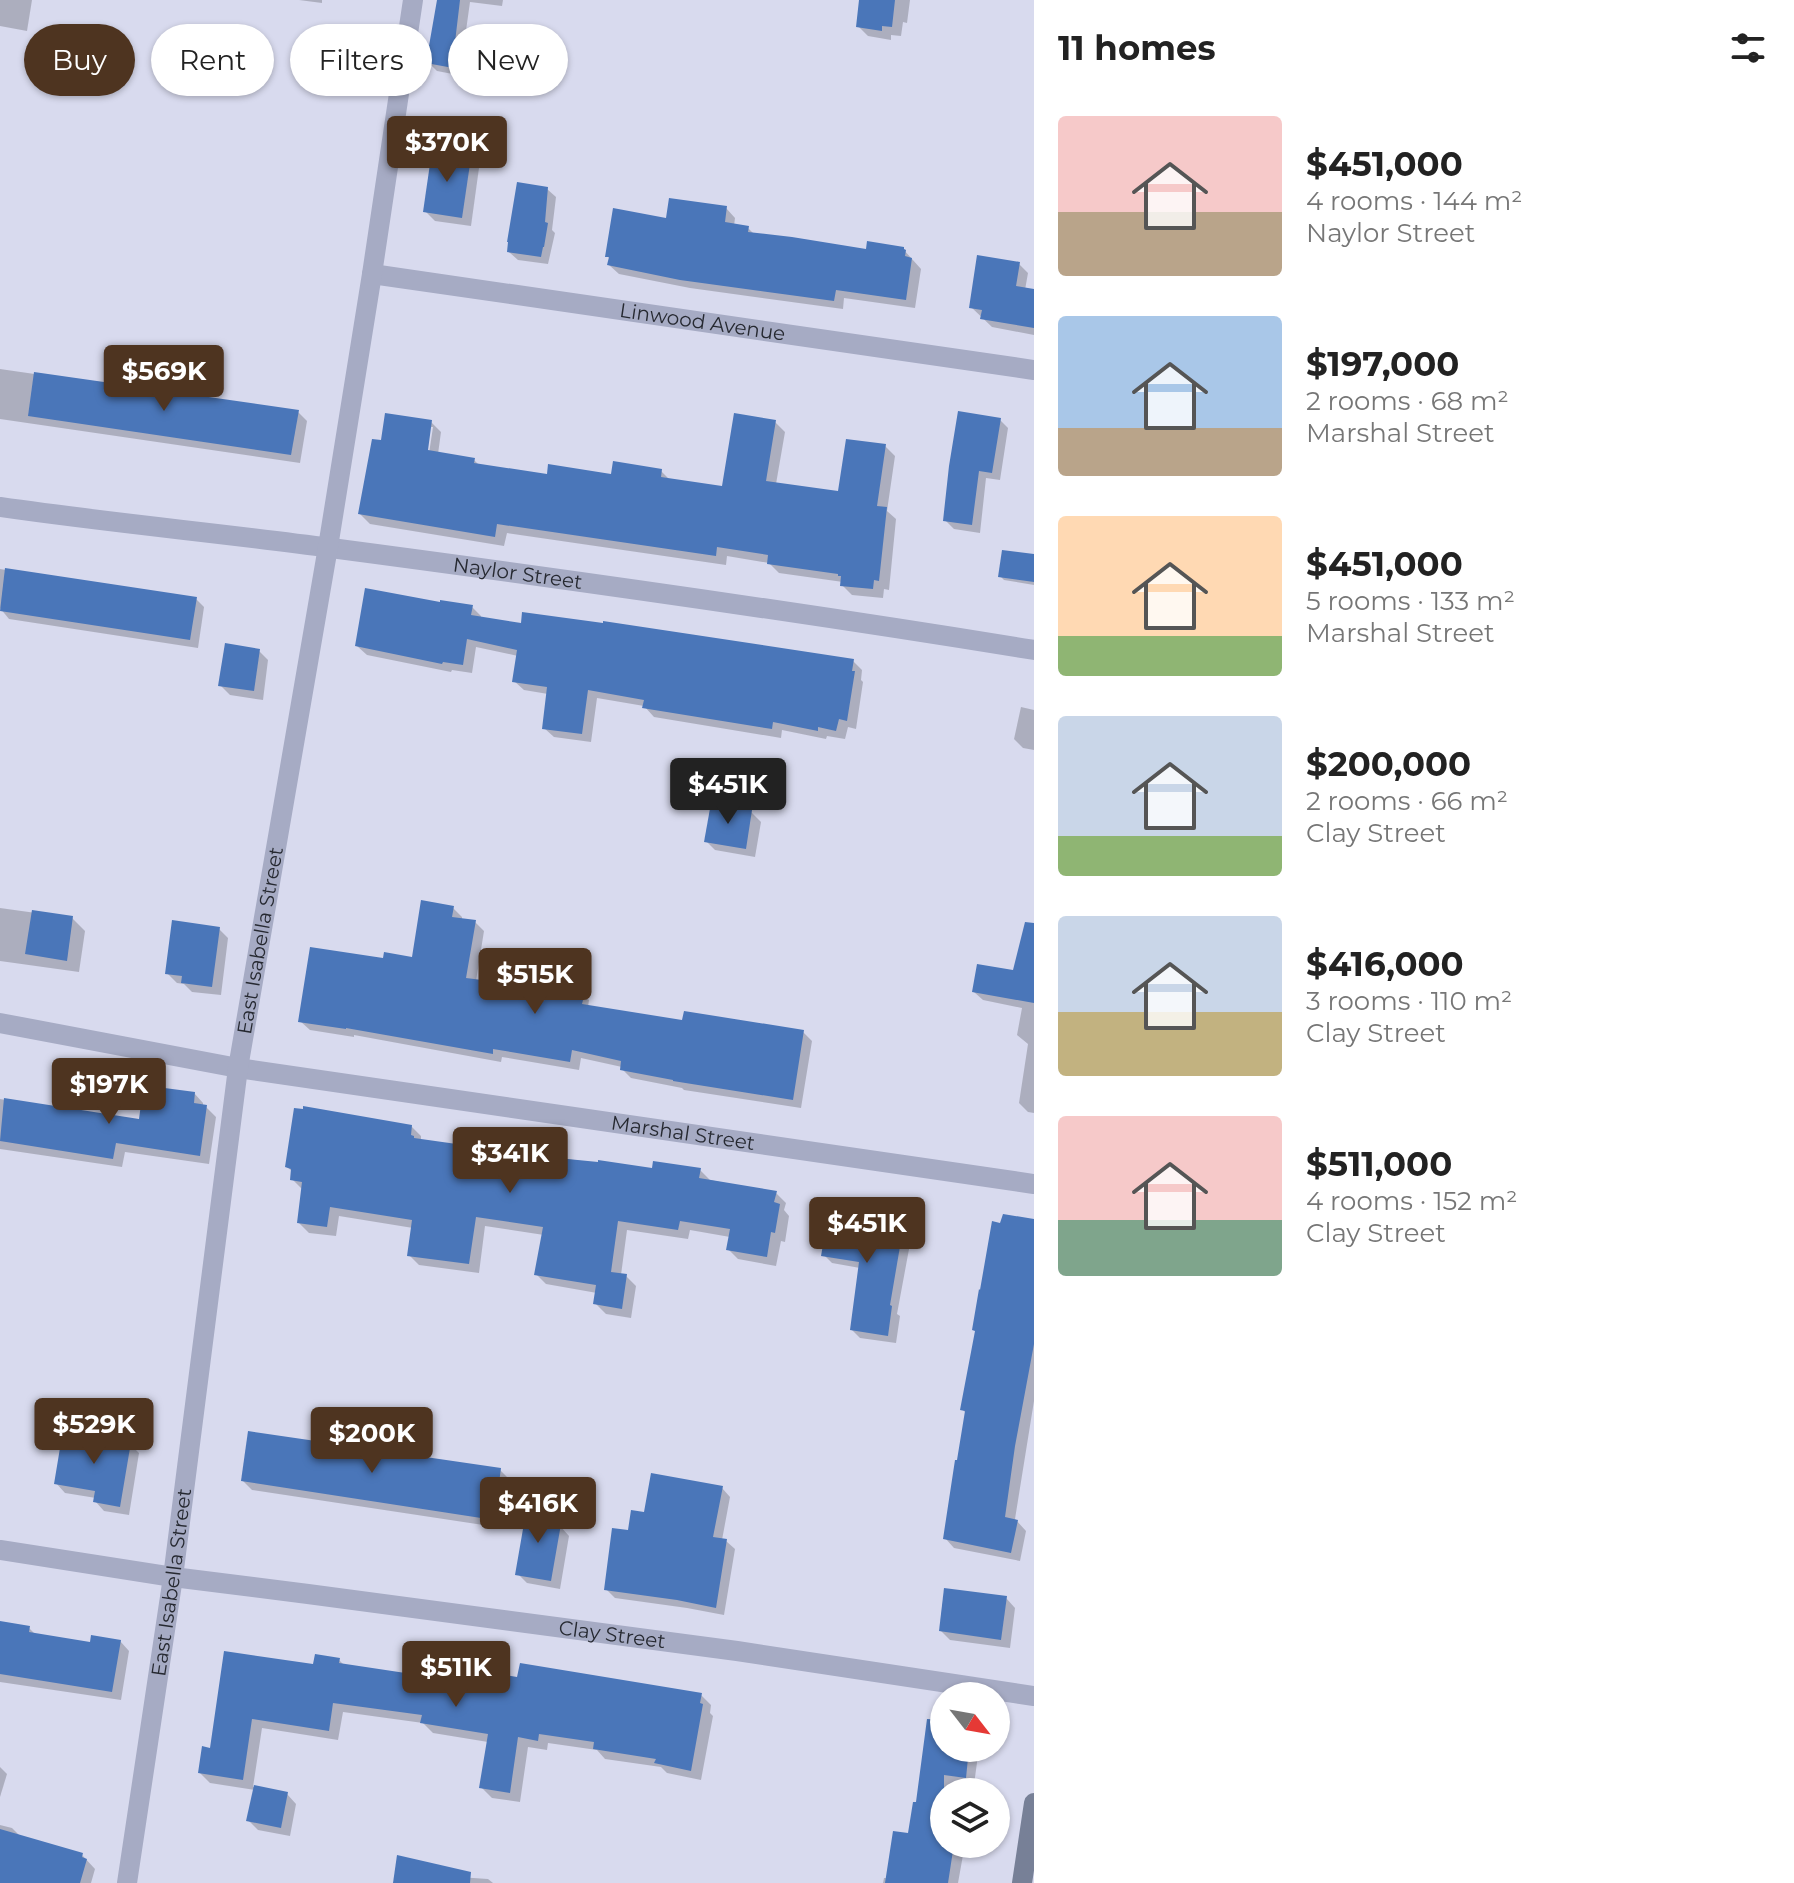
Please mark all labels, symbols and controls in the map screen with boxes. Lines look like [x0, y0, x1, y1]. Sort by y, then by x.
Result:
chip: Buy [24, 24, 135, 96]
chip: Rent [151, 24, 274, 96]
chip: Filters [290, 24, 432, 96]
chip: New [448, 24, 568, 96]
icon: filters [1726, 26, 1770, 70]
text: 11 homes [1058, 27, 1216, 69]
pin: $370K [391, 116, 503, 184]
text: $370K [405, 126, 489, 158]
text: $451,000 [1306, 143, 1463, 185]
icon: home [1122, 148, 1218, 244]
text: 4 rooms · 144 m² [1306, 185, 1522, 217]
text: Naylor Street [1306, 217, 1475, 249]
street label: Linwood Avenue [618, 298, 787, 346]
text: $197,000 [1306, 343, 1459, 385]
pin: $569K [108, 345, 220, 413]
icon: home [1122, 348, 1218, 444]
text: $569K [122, 355, 206, 387]
text: 2 rooms · 68 m² [1306, 385, 1509, 417]
text: Marshal Street [1306, 417, 1495, 449]
text: $451,000 [1306, 543, 1463, 585]
icon: home [1122, 548, 1218, 644]
street label: Naylor Street [452, 552, 584, 594]
text: 5 rooms · 133 m² [1306, 585, 1515, 617]
text: Marshal Street [1306, 617, 1495, 649]
text: $200,000 [1306, 743, 1471, 785]
icon: home [1122, 748, 1218, 844]
pin: $451K [672, 758, 784, 826]
text: $451K [688, 768, 768, 800]
text: 2 rooms · 66 m² [1306, 785, 1508, 817]
text: Clay Street [1306, 817, 1446, 849]
street label: East Isabella Street [232, 845, 288, 1036]
text: $416,000 [1306, 943, 1464, 985]
pin: $515K [479, 948, 591, 1016]
icon: home [1122, 948, 1218, 1044]
text: $515K [497, 958, 573, 990]
text: 3 rooms · 110 m² [1306, 985, 1512, 1017]
text: Clay Street [1306, 1017, 1446, 1049]
pin: $197K [53, 1058, 165, 1126]
text: $197K [70, 1068, 148, 1100]
street label: Marshal Street [610, 1111, 757, 1155]
pin: $341K [454, 1127, 566, 1195]
text: $341K [471, 1137, 549, 1169]
text: $511,000 [1306, 1143, 1452, 1185]
icon: home [1122, 1148, 1218, 1244]
text: 4 rooms · 152 m² [1306, 1185, 1517, 1217]
pin: $451K [811, 1197, 923, 1265]
text: $451K [827, 1207, 907, 1239]
text: Clay Street [1306, 1217, 1446, 1249]
pin: $529K [38, 1398, 150, 1466]
pin: $200K [316, 1407, 428, 1475]
text: $529K [52, 1408, 136, 1440]
text: $200K [329, 1417, 415, 1449]
pin: $416K [482, 1477, 594, 1545]
street label: East Isabella Street [146, 1487, 196, 1678]
text: $416K [498, 1487, 578, 1519]
street label: Clay Street [557, 1615, 667, 1653]
pin: $511K [400, 1641, 512, 1709]
text: $511K [420, 1651, 492, 1683]
north arrow [930, 1682, 1010, 1762]
map controls [930, 1682, 1010, 1858]
button: layers [930, 1778, 1010, 1858]

